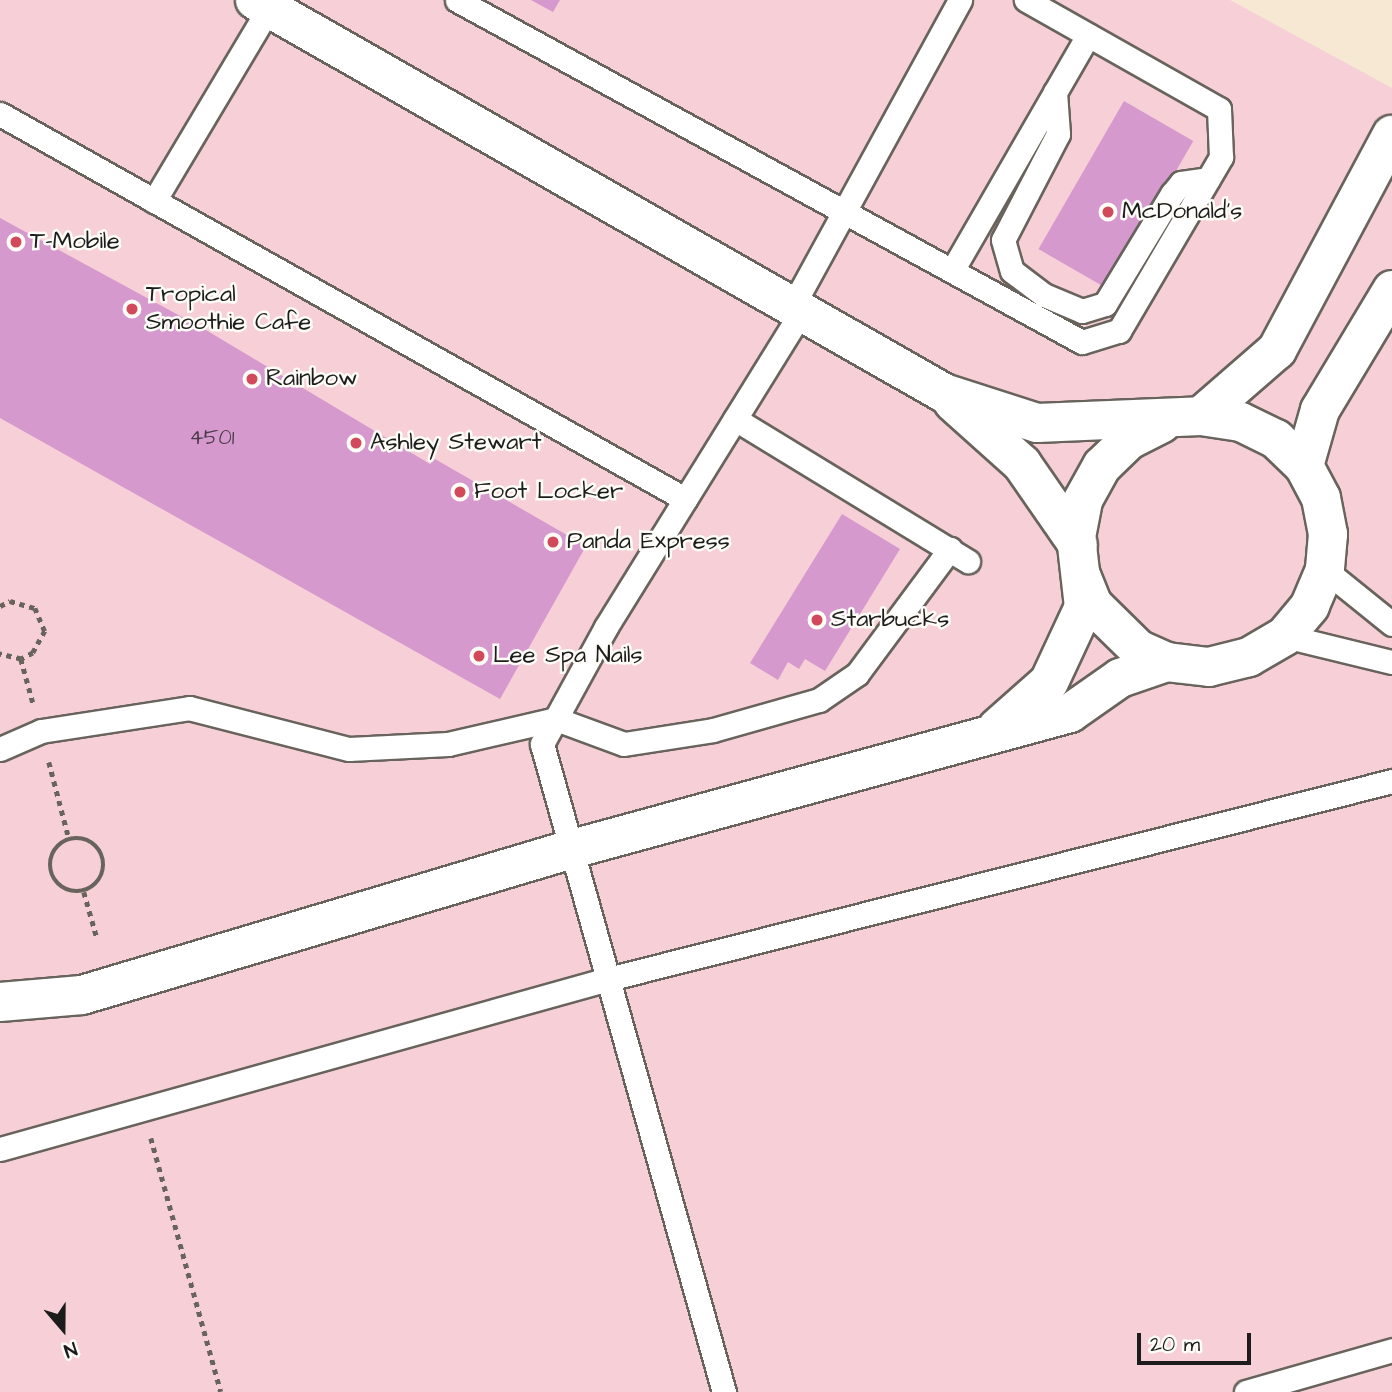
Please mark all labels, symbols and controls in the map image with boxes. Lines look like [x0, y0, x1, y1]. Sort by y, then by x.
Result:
place label: McDonald's [1122, 198, 1242, 226]
marker: McDonald's [1100, 204, 1116, 220]
place label: T-Mobile [30, 228, 120, 256]
marker: T-Mobile [8, 234, 24, 250]
place label: Tropical Smoothie Cafe [146, 281, 311, 337]
marker: Tropical Smoothie Cafe [124, 301, 140, 317]
place label: Rainbow [266, 365, 357, 393]
marker: Rainbow [244, 371, 260, 387]
house number: 4501 [189, 425, 235, 451]
place label: Ashley Stewart [370, 429, 542, 457]
marker: Ashley Stewart [348, 435, 364, 451]
place label: Foot Locker [474, 478, 623, 506]
marker: Foot Locker [452, 484, 468, 500]
place label: Panda Express [567, 528, 730, 556]
marker: Panda Express [545, 534, 561, 550]
place label: Starbucks [831, 606, 949, 634]
marker: Starbucks [809, 612, 825, 628]
place label: Lee Spa Nails [493, 642, 643, 670]
marker: Lee Spa Nails [471, 648, 487, 664]
north arrow [28, 1294, 98, 1364]
scale bar [1140, 1318, 1254, 1362]
text: 20 m [1150, 1330, 1200, 1359]
text: N [60, 1334, 81, 1364]

